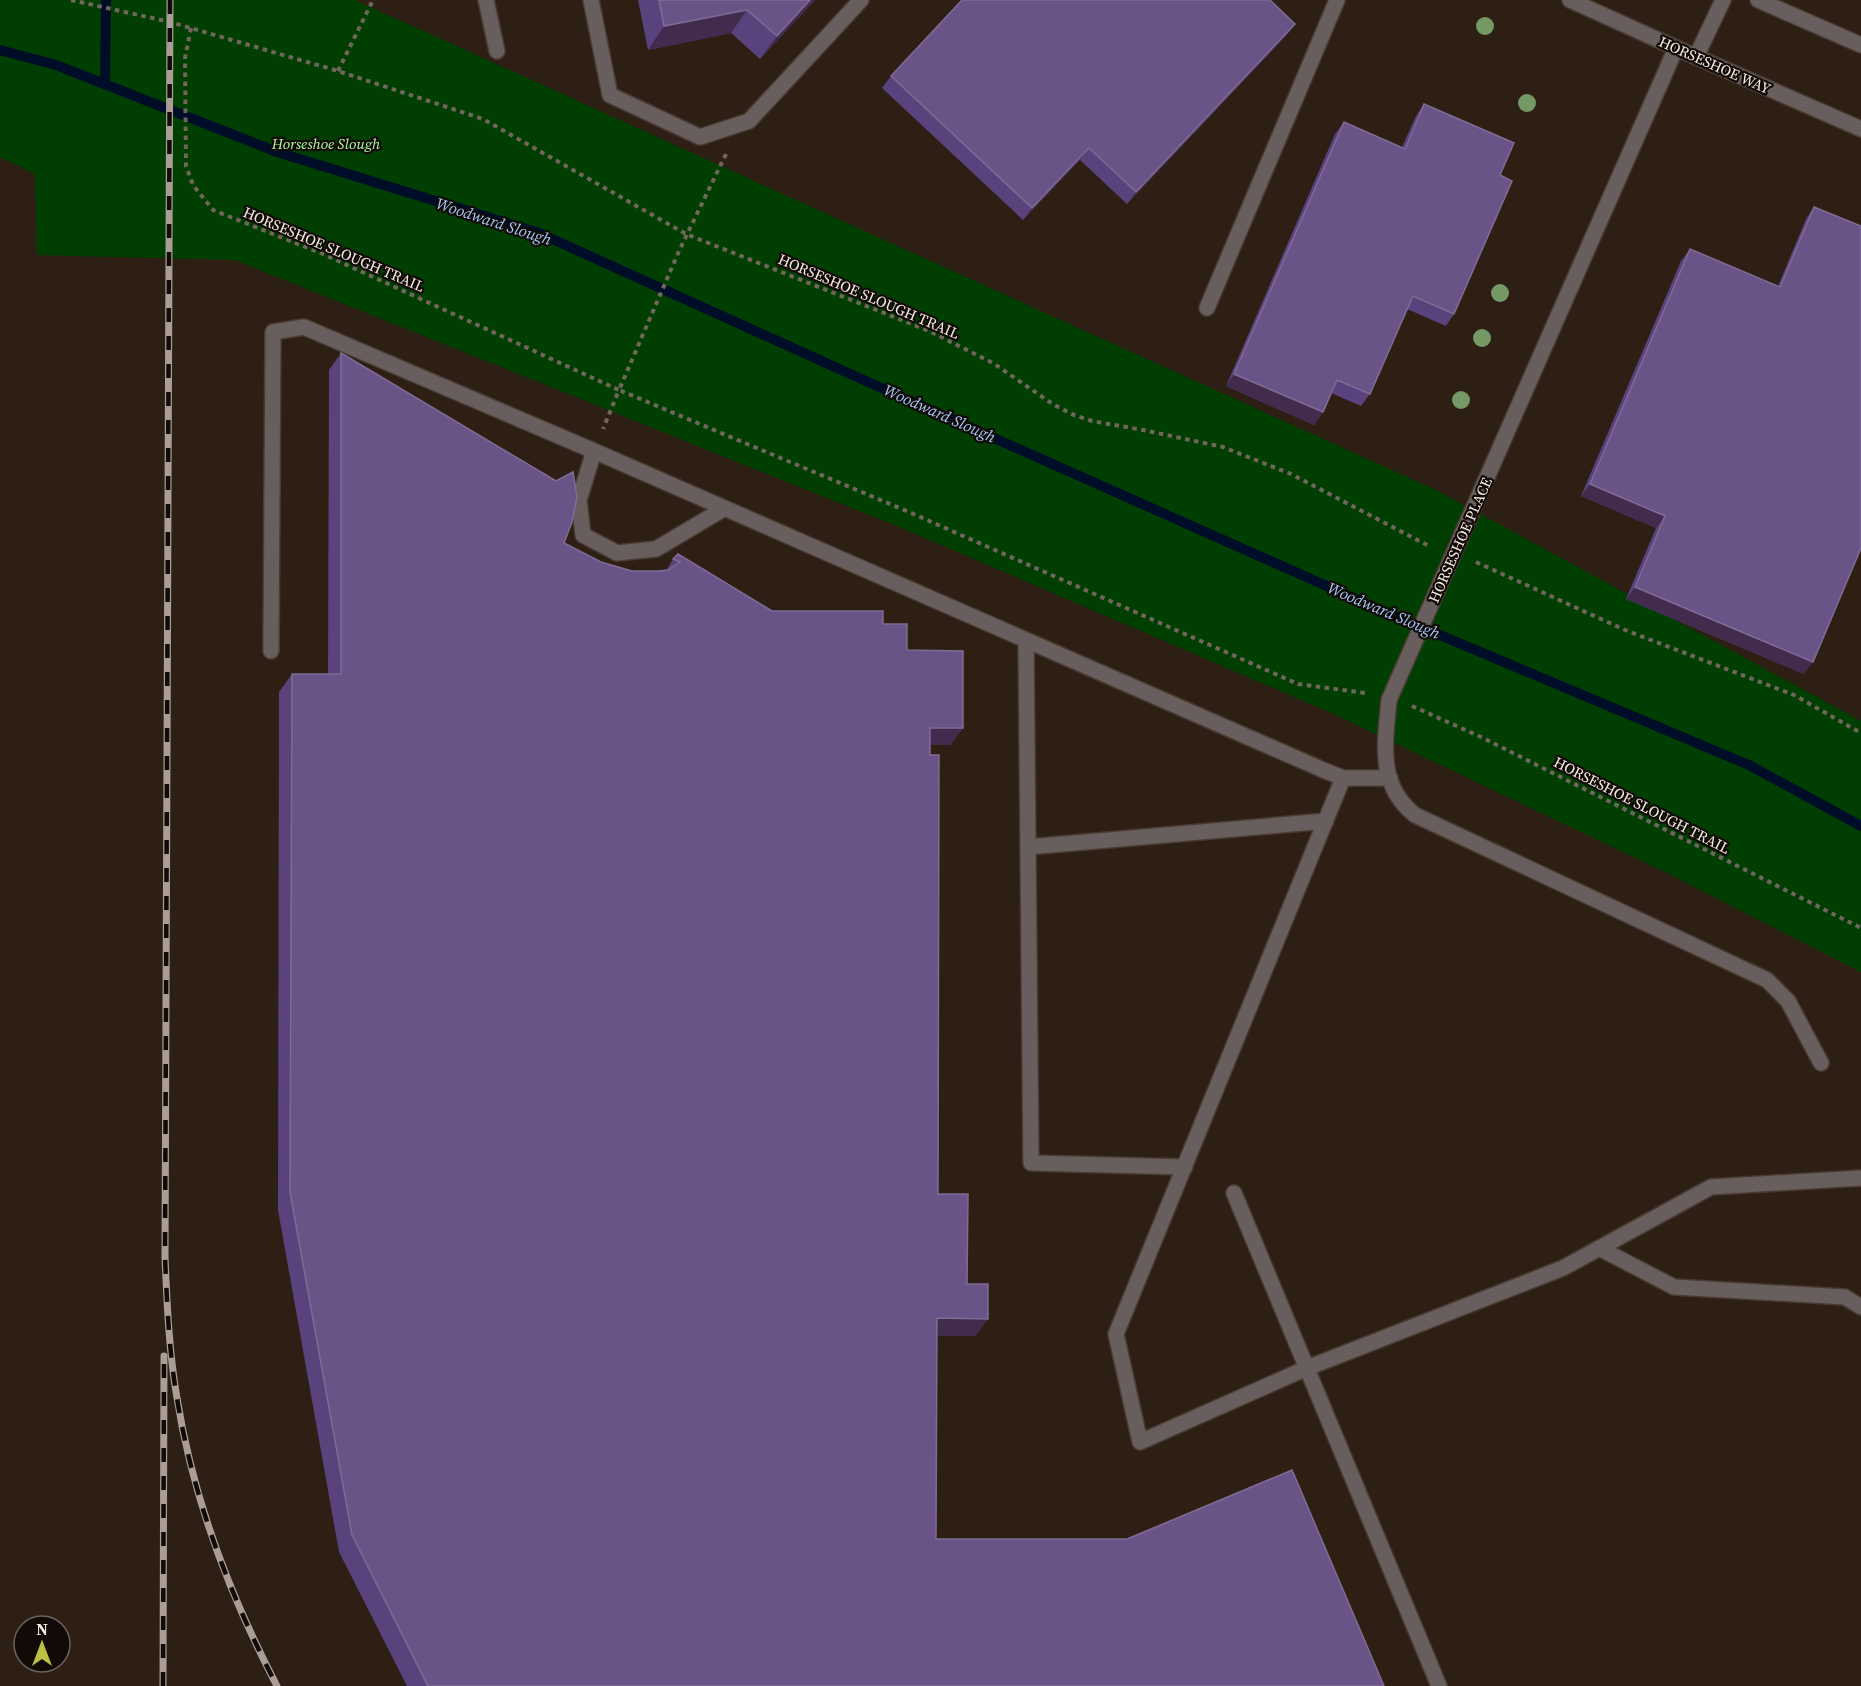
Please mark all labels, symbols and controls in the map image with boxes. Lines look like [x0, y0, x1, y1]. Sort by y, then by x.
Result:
street label: HORSESHOE WAY [1656, 31, 1775, 99]
park label: Horseshoe Slough [271, 133, 380, 154]
water label: Woodward Slough [433, 192, 555, 250]
street label: HORSESHOE SLOUGH TRAIL [240, 201, 428, 297]
street label: HORSESHOE SLOUGH TRAIL [775, 248, 963, 344]
water label: Woodward Slough [881, 378, 1000, 448]
street label: HORSESHOE PLACE [1423, 474, 1497, 606]
water label: Woodward Slough [1324, 576, 1444, 644]
street label: HORSESHOE SLOUGH TRAIL [1550, 751, 1734, 859]
north arrow [12, 1614, 72, 1674]
text: N [36, 1618, 48, 1640]

